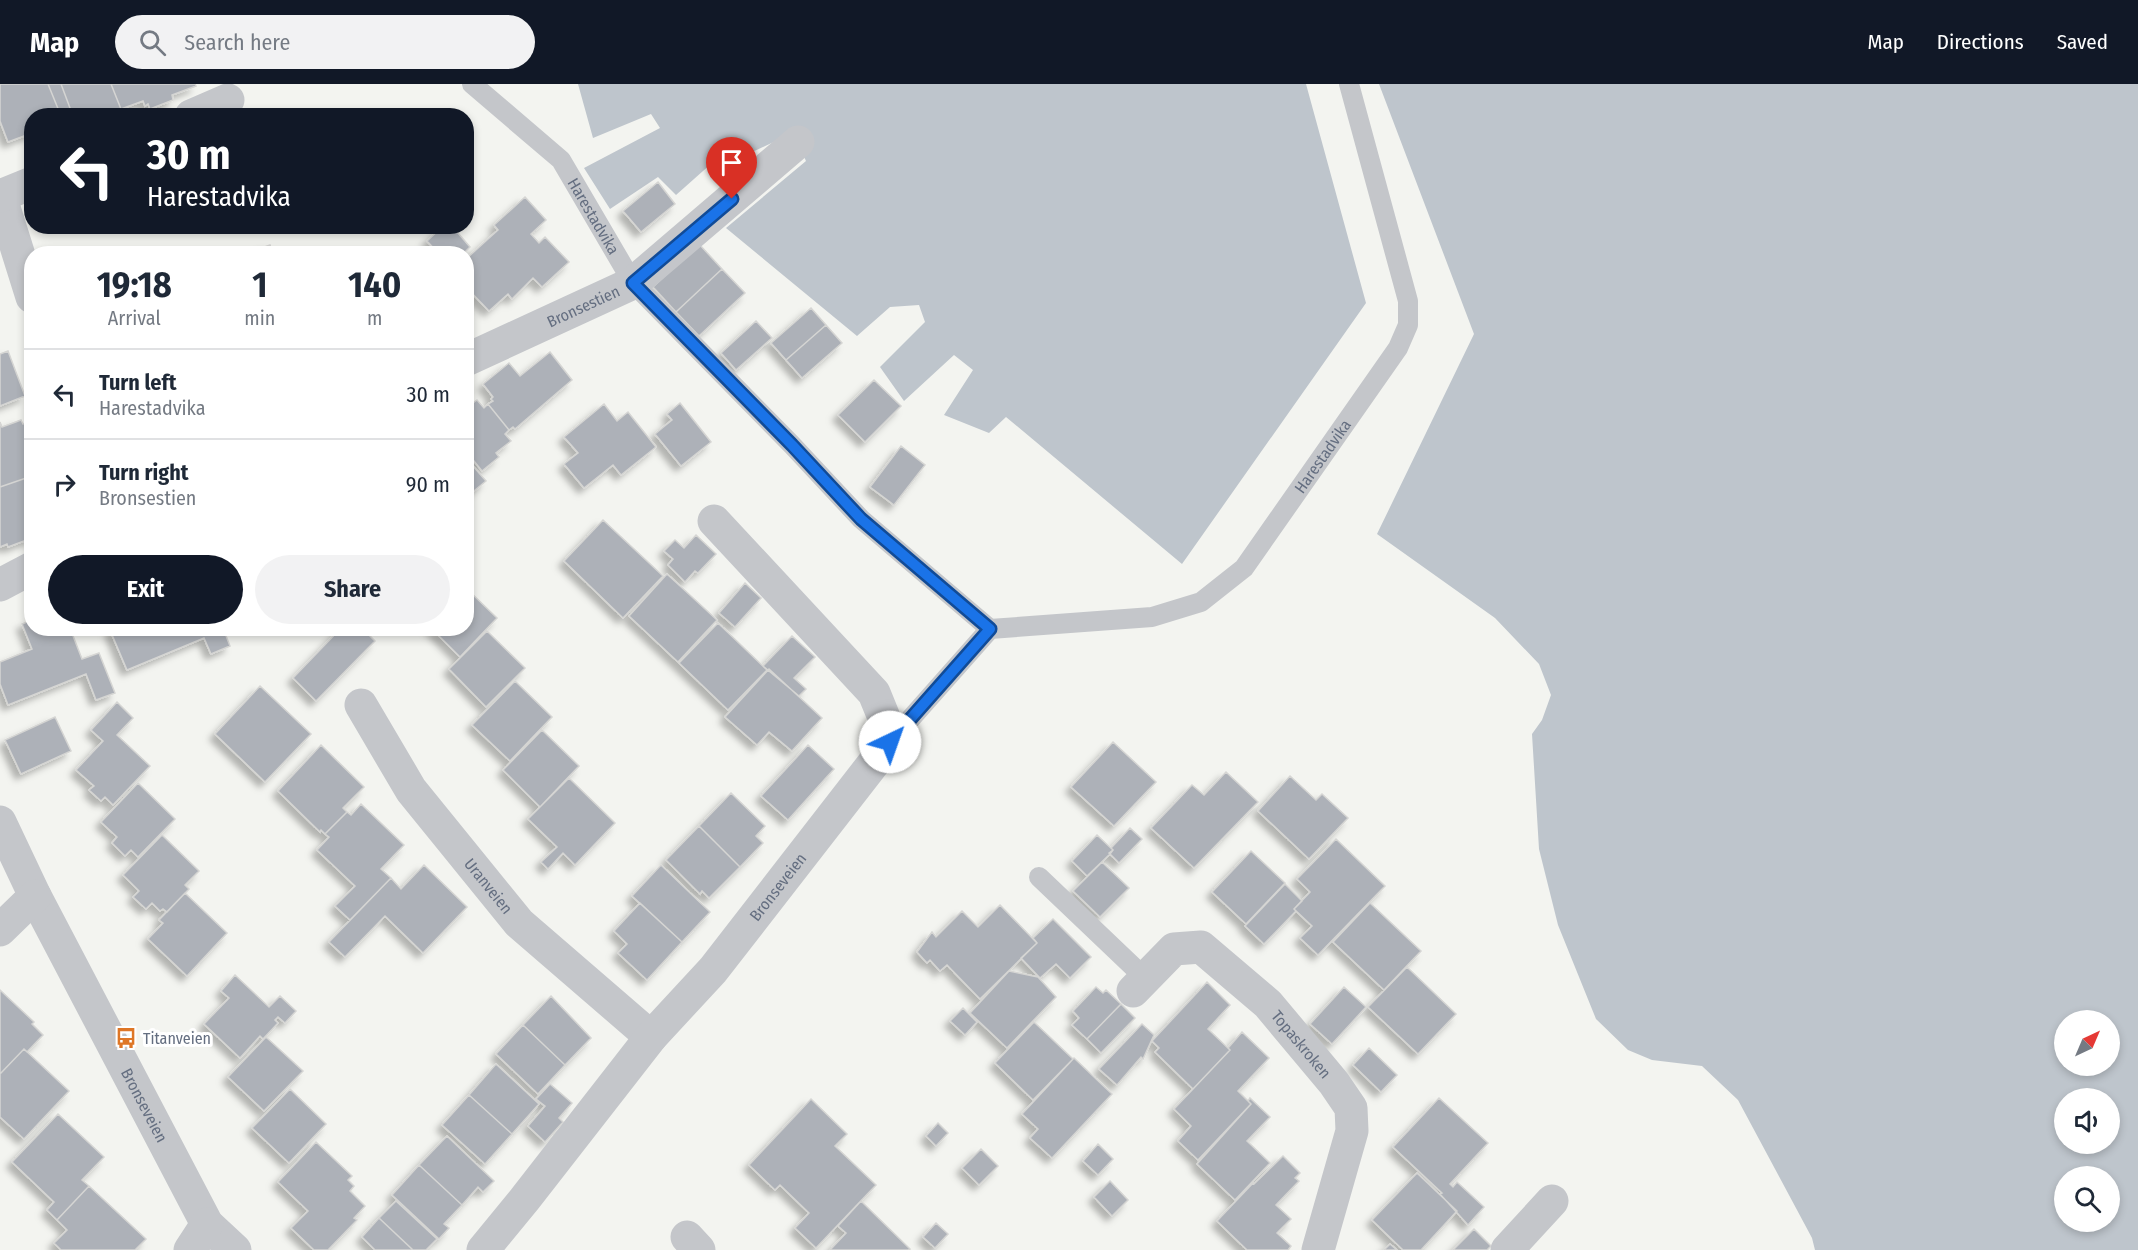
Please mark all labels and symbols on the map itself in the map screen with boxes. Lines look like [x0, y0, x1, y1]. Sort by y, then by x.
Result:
pin [706, 137, 757, 199]
street label: Harestadvika [564, 175, 623, 258]
street label: Bronsestien [544, 281, 623, 331]
street label: Harestadvika [1291, 416, 1355, 497]
position arrow [858, 710, 922, 774]
street label: Bronseveien [746, 849, 810, 925]
street label: Uranveien [460, 854, 517, 918]
street label: Topaskroken [1267, 1007, 1335, 1082]
north arrow [2054, 1010, 2120, 1076]
bus stop icon: Titanveien [114, 1026, 138, 1050]
place label: Titanveien [143, 1029, 211, 1048]
street label: Bronseveien [117, 1065, 171, 1146]

